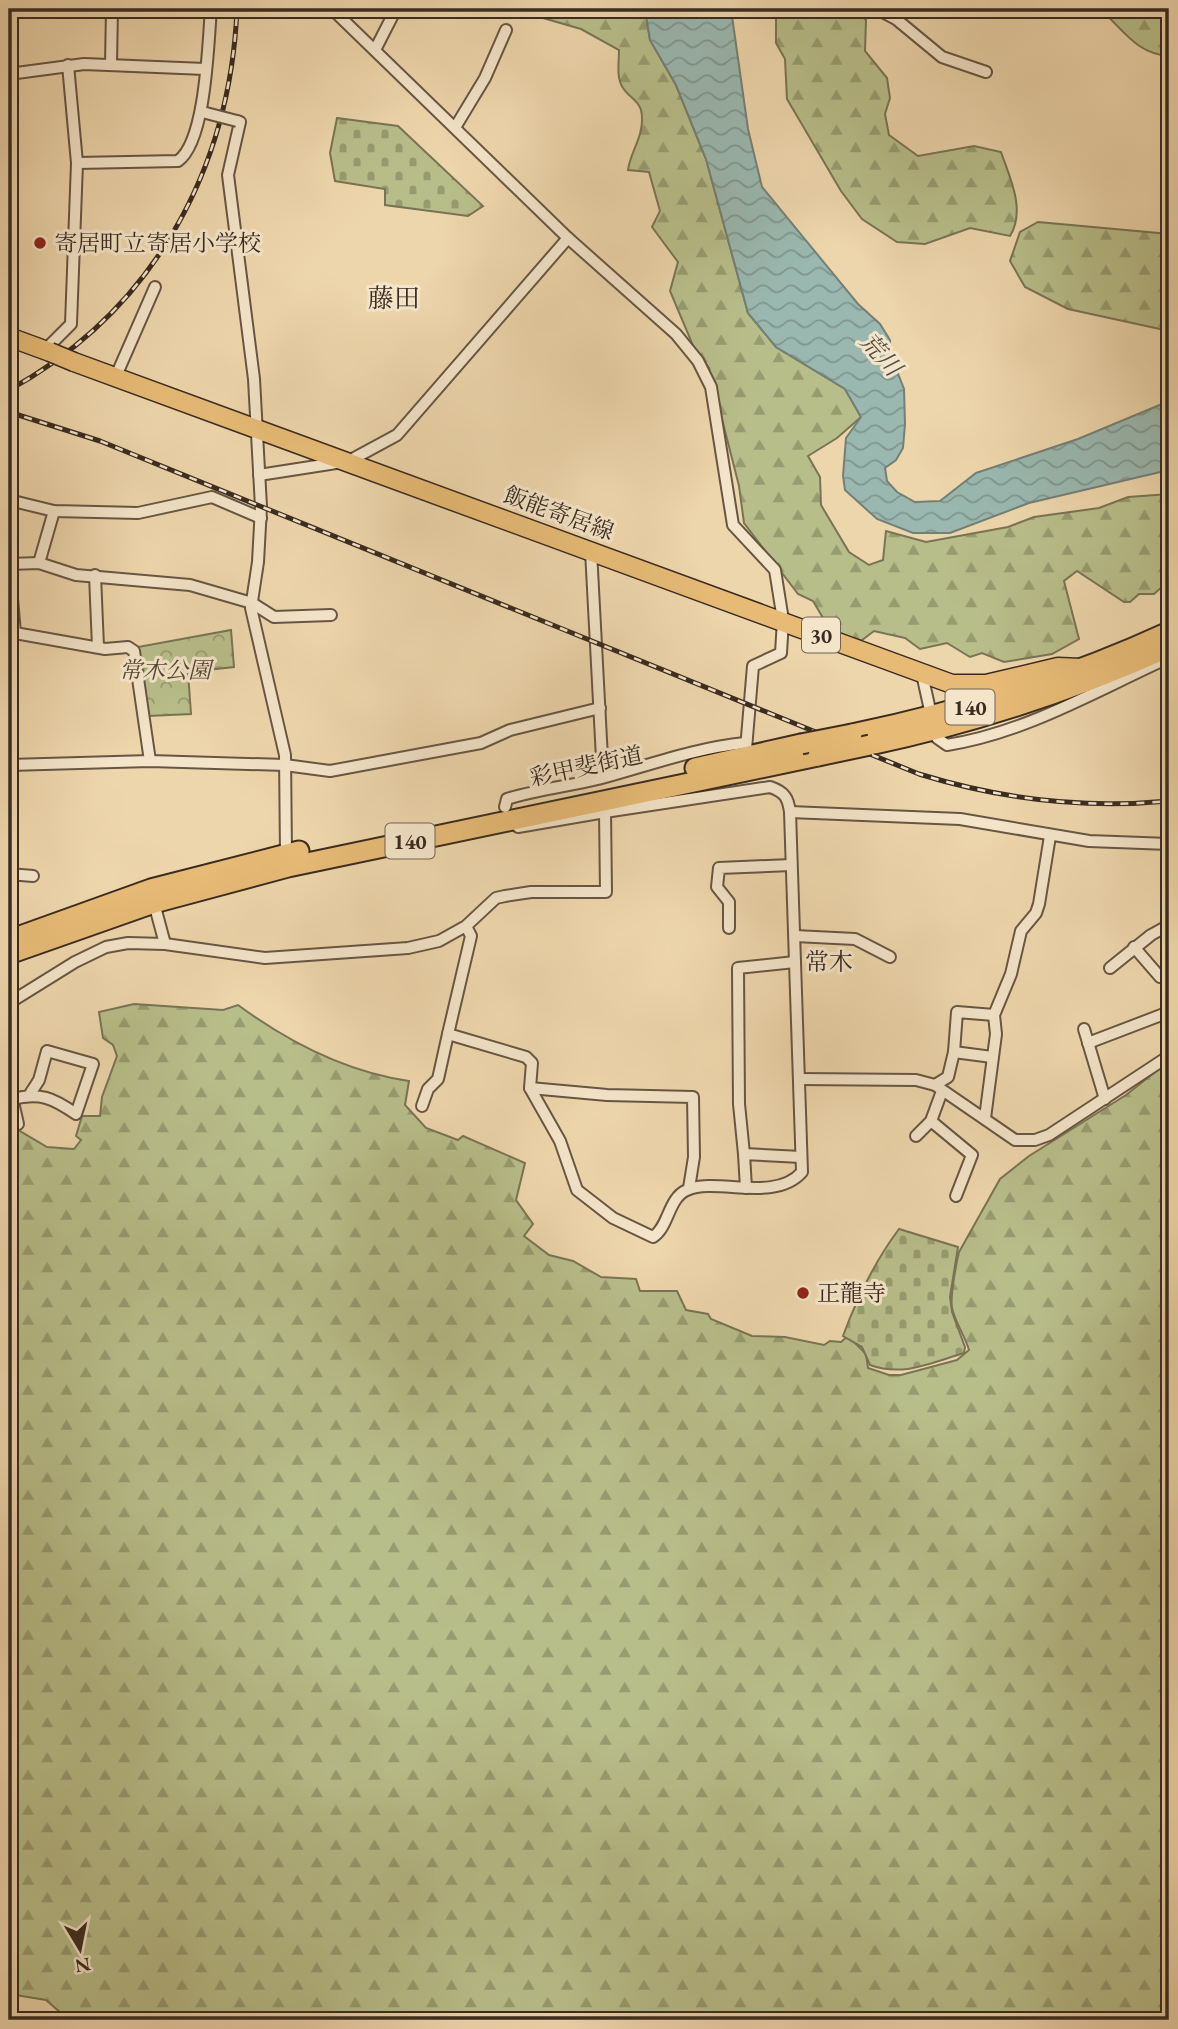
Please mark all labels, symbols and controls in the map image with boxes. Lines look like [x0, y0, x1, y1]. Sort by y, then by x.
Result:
place label: 寄居町立寄居小学校 [54, 228, 261, 258]
marker: 寄居町立寄居小学校 [32, 235, 48, 251]
district label: 藤田 [368, 281, 420, 315]
water label: 荒川 [853, 326, 911, 384]
street label: 飯能寄居線 [500, 479, 618, 547]
road number: 30 [802, 618, 840, 652]
park label: 常木公園 [119, 655, 215, 685]
road number: 140 [946, 690, 995, 724]
street label: 彩甲斐街道 [527, 739, 645, 793]
road number: 140 [386, 824, 434, 858]
district label: 常木 [805, 946, 853, 977]
place label: 正龍寺 [817, 1278, 886, 1308]
marker: 正龍寺 [795, 1285, 811, 1301]
north arrow [46, 1913, 116, 1983]
text: N [73, 1952, 93, 1979]

